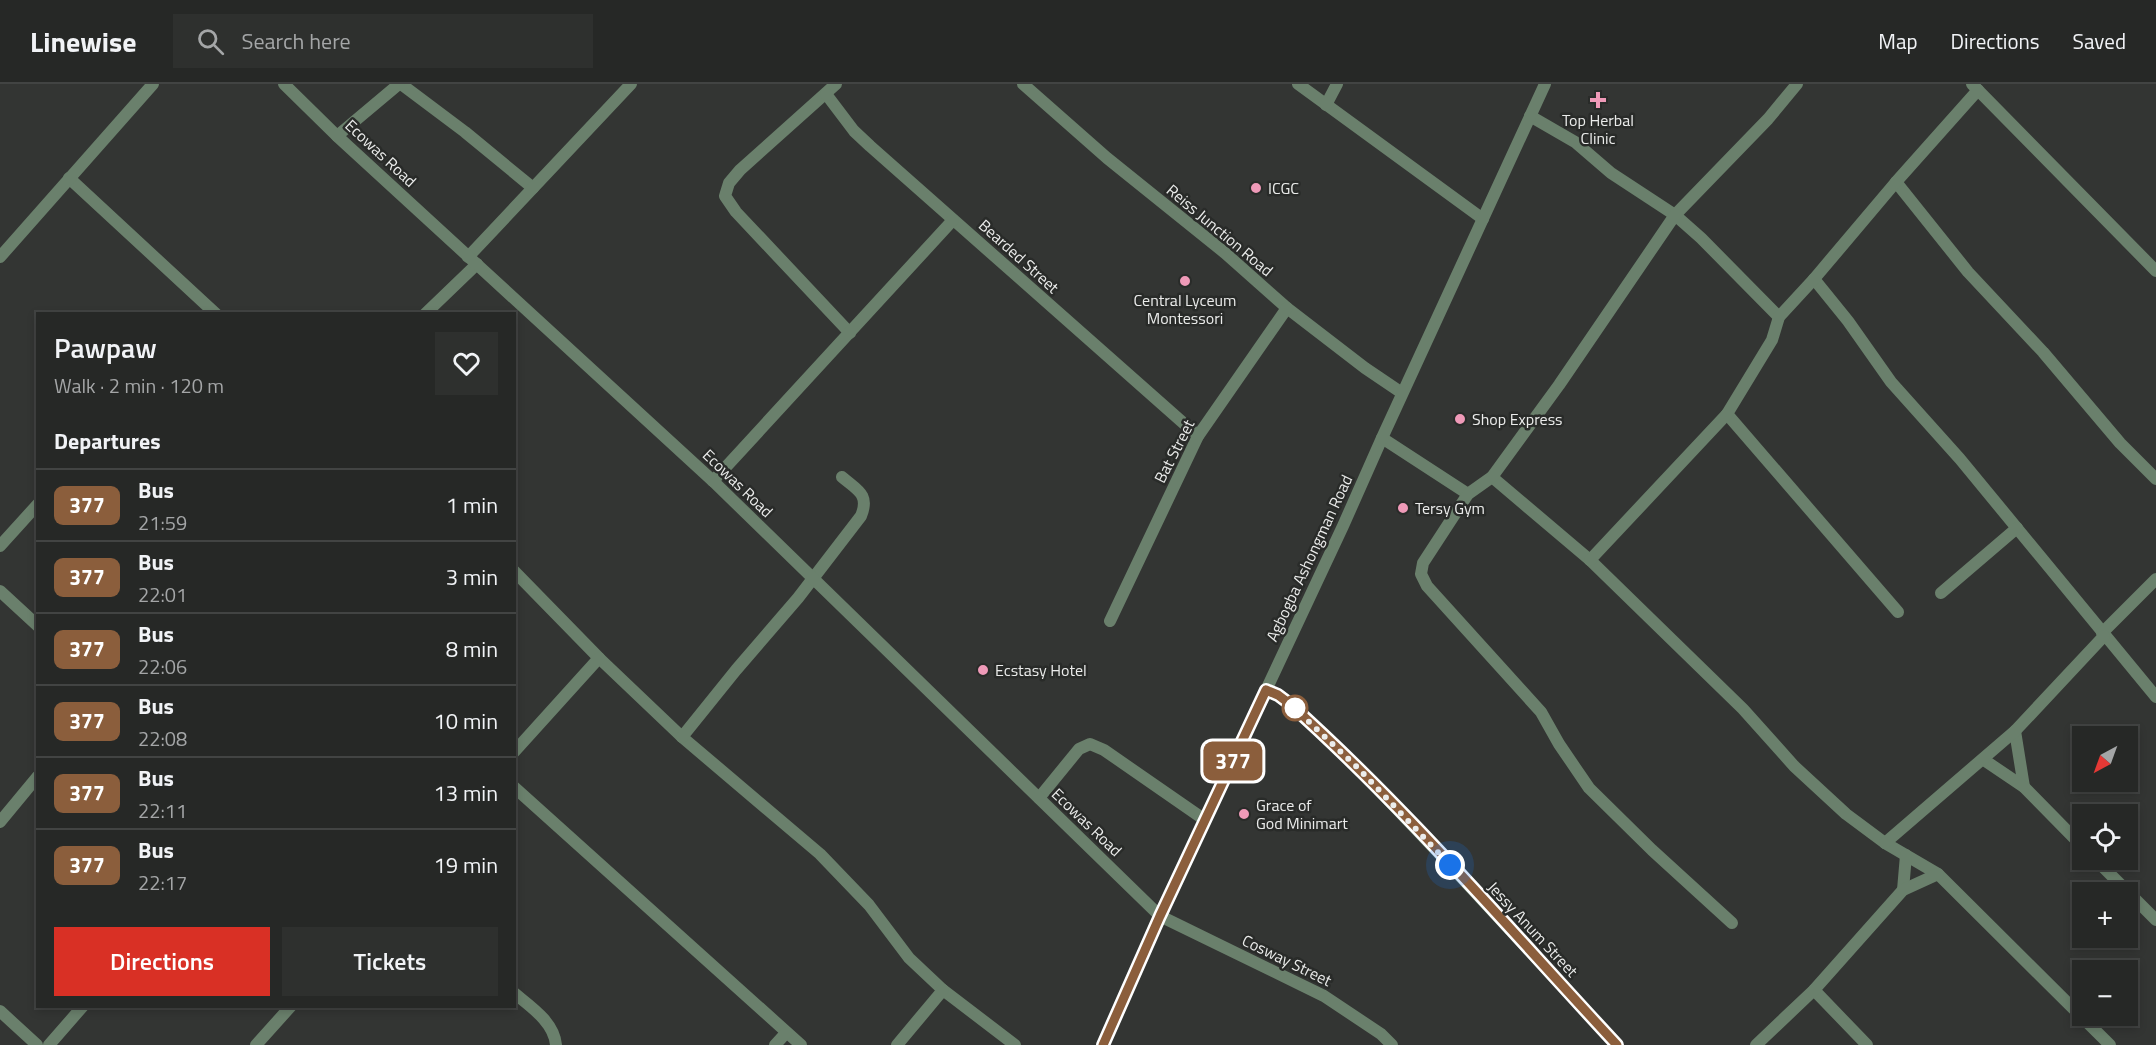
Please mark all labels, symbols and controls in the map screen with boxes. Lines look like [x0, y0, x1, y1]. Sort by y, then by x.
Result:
search box [173, 14, 593, 68]
text: Linewise [30, 20, 137, 63]
text: Search here [242, 24, 351, 58]
icon: search [194, 25, 227, 58]
text: Map [1878, 25, 1918, 57]
text: Directions [1951, 25, 2040, 57]
text: Saved [2073, 25, 2126, 57]
marker: Top Herbal Clinic [1589, 91, 1607, 109]
place label: Top Herbal Clinic [1562, 108, 1634, 150]
street label: Ecowas Road [340, 114, 422, 192]
place label: ICGC [1268, 176, 1299, 200]
street label: Reiss Junction Road [1161, 178, 1279, 282]
marker: ICGC [1249, 181, 1263, 195]
street label: Bearded Street [973, 213, 1065, 299]
marker: Central Lyceum Montessori [1178, 274, 1192, 288]
place label: Central Lyceum Montessori [1134, 288, 1236, 330]
text: Pawpaw [54, 326, 157, 369]
button: heart [435, 332, 498, 395]
text: Walk · 2 min · 120 m [54, 370, 224, 401]
place label: Shop Express [1472, 407, 1563, 431]
marker: Shop Express [1453, 412, 1467, 426]
street label: Bat Street [1148, 415, 1200, 487]
text: Departures [54, 424, 161, 458]
street label: Ecowas Road [697, 443, 779, 523]
street label: Agbogba Ashongman Road [1260, 471, 1358, 645]
text: Bus [138, 473, 174, 507]
text: 1 min [446, 488, 498, 522]
text: 377 [69, 489, 105, 521]
place label: Tersy Gym [1415, 496, 1485, 520]
marker: Tersy Gym [1396, 501, 1410, 515]
text: 21:59 [138, 507, 187, 538]
text: Bus [138, 545, 174, 579]
text: 3 min [446, 560, 498, 594]
text: 377 [69, 561, 105, 593]
text: 22:01 [138, 579, 187, 610]
text: Bus [138, 617, 174, 651]
text: 8 min [446, 632, 498, 666]
text: 377 [69, 633, 105, 665]
text: 22:06 [138, 651, 187, 682]
place label: Ecstasy Hotel [995, 658, 1087, 682]
marker: Ecstasy Hotel [976, 663, 990, 677]
text: Bus [138, 689, 174, 723]
unlabelled marker [1282, 695, 1308, 721]
text: 10 min [433, 704, 498, 738]
text: 377 [69, 705, 105, 737]
text: 22:08 [138, 723, 187, 754]
north arrow [2072, 726, 2138, 792]
map controls [2072, 726, 2138, 1026]
line badge: 377 [1198, 742, 1268, 780]
text: 377 [1215, 745, 1251, 777]
text: Bus [138, 761, 174, 795]
text: 13 min [433, 776, 498, 810]
text: 377 [69, 777, 105, 809]
street label: Ecowas Road [1046, 782, 1128, 862]
place label: Grace of God Minimart [1256, 793, 1348, 835]
text: 22:11 [138, 795, 187, 826]
button: locate [2072, 804, 2138, 870]
marker: Grace of God Minimart [1237, 807, 1251, 821]
text: Bus [138, 833, 174, 867]
text: 19 min [433, 848, 498, 882]
text: 377 [69, 849, 105, 881]
your location [1435, 850, 1465, 880]
text: 22:17 [138, 867, 187, 898]
street label: Jessy Anum Street [1482, 876, 1584, 983]
button: + [2072, 882, 2138, 948]
button: Directions [54, 927, 270, 996]
button: Tickets [282, 927, 498, 996]
street label: Cosway Street [1238, 928, 1336, 992]
button: − [2072, 960, 2138, 1026]

